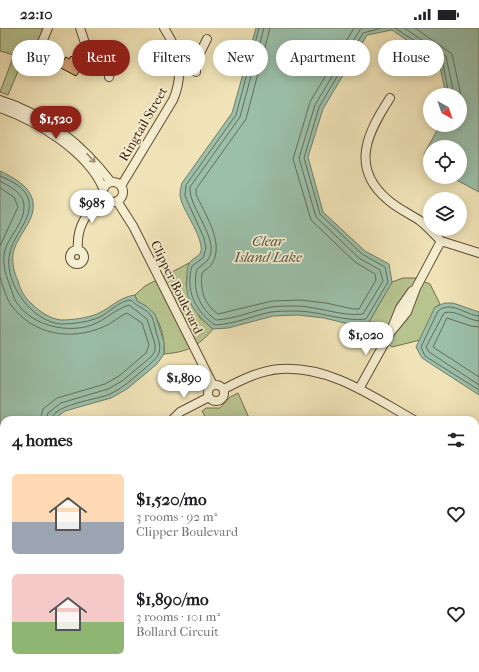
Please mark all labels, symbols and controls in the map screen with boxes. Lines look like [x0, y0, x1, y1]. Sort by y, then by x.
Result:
text: 22:10 [20, 5, 53, 23]
chip: Buy [12, 40, 64, 76]
chip: Rent [72, 40, 130, 76]
chip: Filters [138, 40, 205, 76]
chip: New [213, 40, 268, 76]
chip: Apartment [276, 40, 370, 76]
chip: House [378, 40, 444, 76]
street label: Ringtail Street [116, 84, 170, 164]
north arrow [423, 88, 467, 132]
map controls [423, 88, 467, 236]
pin: $1,520 [23, 106, 89, 140]
text: $1,520 [39, 111, 73, 126]
button: locate [423, 140, 467, 184]
one-way arrow [86, 153, 96, 163]
pin: $985 [68, 190, 116, 224]
button: layers [423, 192, 467, 236]
text: $985 [79, 195, 105, 210]
water label: Clear Island Lake [233, 233, 302, 266]
street label: Clipper Boulevard [148, 238, 206, 337]
pin: $1,020 [333, 322, 399, 356]
text: $1,020 [348, 327, 384, 342]
pin: $1,890 [151, 365, 217, 399]
text: $1,890 [166, 370, 202, 385]
icon: filters [445, 429, 467, 451]
text: 4 homes [12, 430, 72, 450]
text: $1,520/mo [136, 489, 207, 509]
icon: home [44, 490, 92, 538]
icon: heart [445, 503, 467, 525]
text: 3 rooms · 92 m² [136, 509, 217, 524]
text: Clipper Boulevard [136, 524, 238, 539]
text: $1,890/mo [136, 589, 209, 609]
icon: home [44, 590, 92, 638]
icon: heart [445, 603, 467, 625]
text: 3 rooms · 101 m² [136, 609, 220, 624]
text: Bollard Circuit [136, 624, 219, 639]

